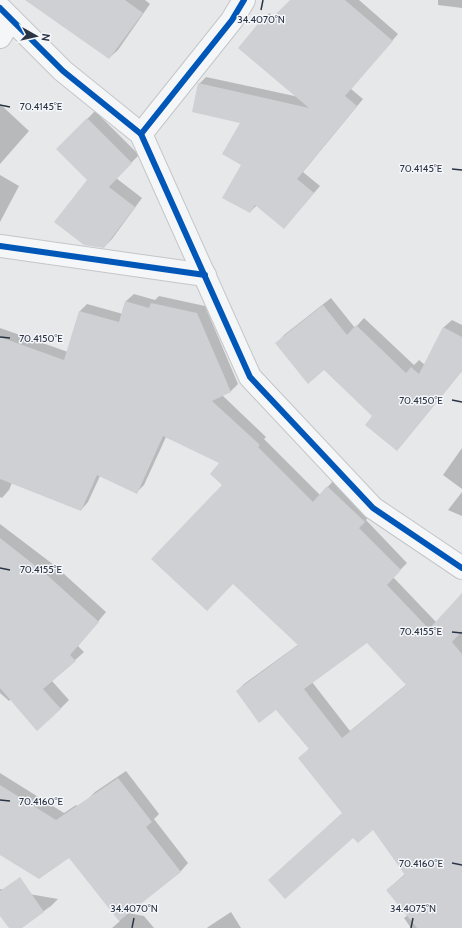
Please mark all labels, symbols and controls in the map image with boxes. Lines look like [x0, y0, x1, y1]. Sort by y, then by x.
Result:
text: 34.4070°N [237, 13, 285, 26]
north arrow [16, 16, 56, 56]
text: N [38, 33, 53, 42]
text: 70.4145°E [20, 100, 63, 113]
text: 70.4145°E [400, 162, 443, 175]
text: 70.4150°E [19, 332, 63, 345]
text: 70.4150°E [399, 394, 443, 407]
text: 70.4155°E [20, 563, 63, 576]
text: 70.4155°E [400, 625, 443, 638]
text: 70.4160°E [19, 795, 63, 808]
text: 70.4160°E [399, 857, 443, 870]
text: 34.4070°N [110, 902, 158, 915]
text: 34.4075°N [390, 902, 436, 915]

